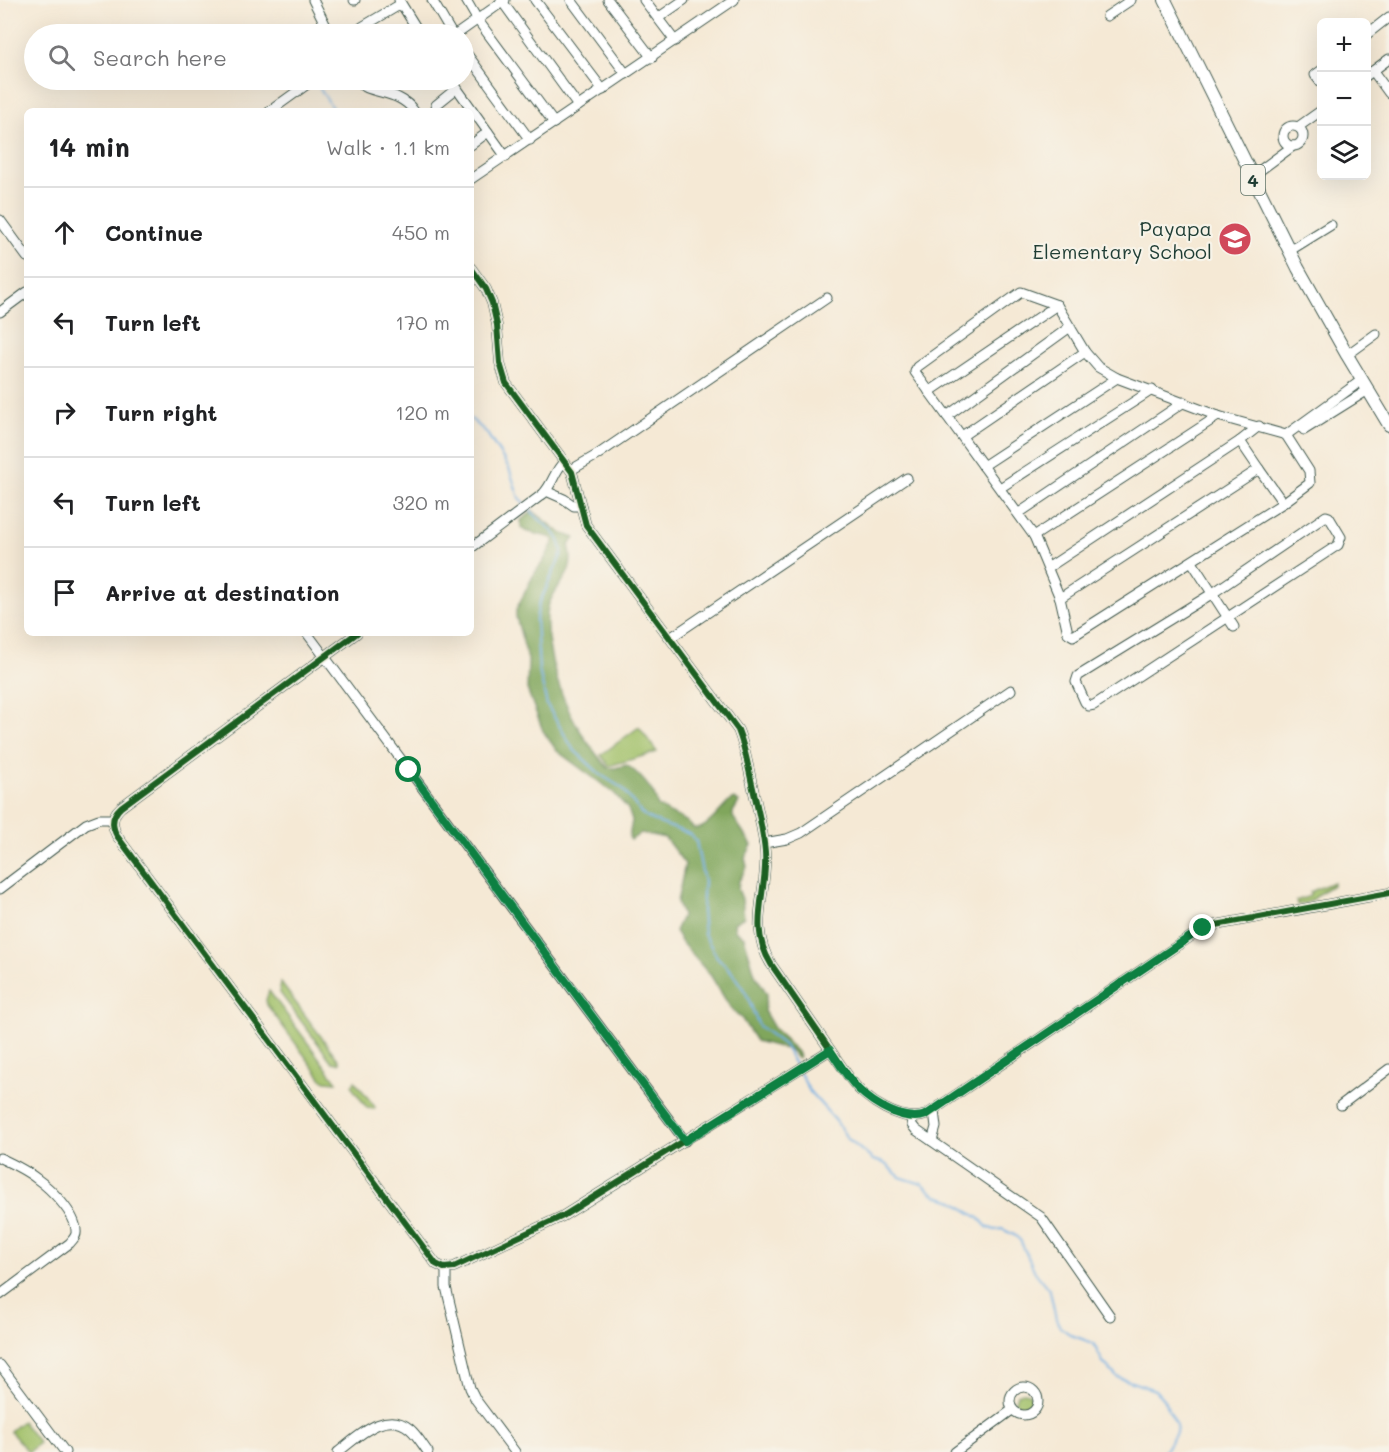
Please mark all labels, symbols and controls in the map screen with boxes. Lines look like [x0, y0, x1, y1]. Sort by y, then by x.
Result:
map controls [1317, 18, 1371, 180]
button: + [1317, 18, 1371, 72]
search box [24, 24, 474, 90]
icon: search [45, 41, 78, 74]
text: Search here [93, 43, 227, 72]
button: − [1317, 72, 1371, 126]
button: layers [1317, 126, 1371, 180]
text: 14 min [48, 130, 130, 164]
text: Walk · 1.1 km [326, 134, 450, 160]
road number: 4 [1241, 165, 1265, 195]
place label: Payapa Elementary School [1033, 215, 1212, 264]
icon: ahead [48, 216, 81, 249]
text: Continue [105, 218, 203, 247]
text: 450 m [392, 219, 450, 245]
school or university icon: Payapa Elementary School [1217, 221, 1253, 257]
icon: left [48, 306, 81, 339]
text: Turn left [105, 308, 201, 337]
text: 170 m [395, 309, 450, 335]
icon: right [48, 396, 81, 429]
text: Turn right [105, 398, 217, 427]
text: 120 m [395, 399, 450, 425]
icon: left [48, 486, 81, 519]
text: Turn left [105, 488, 201, 517]
text: 320 m [392, 489, 450, 515]
icon: arrive [48, 576, 81, 609]
text: Arrive at destination [105, 578, 340, 607]
route start [395, 756, 421, 782]
route end [1189, 914, 1215, 940]

